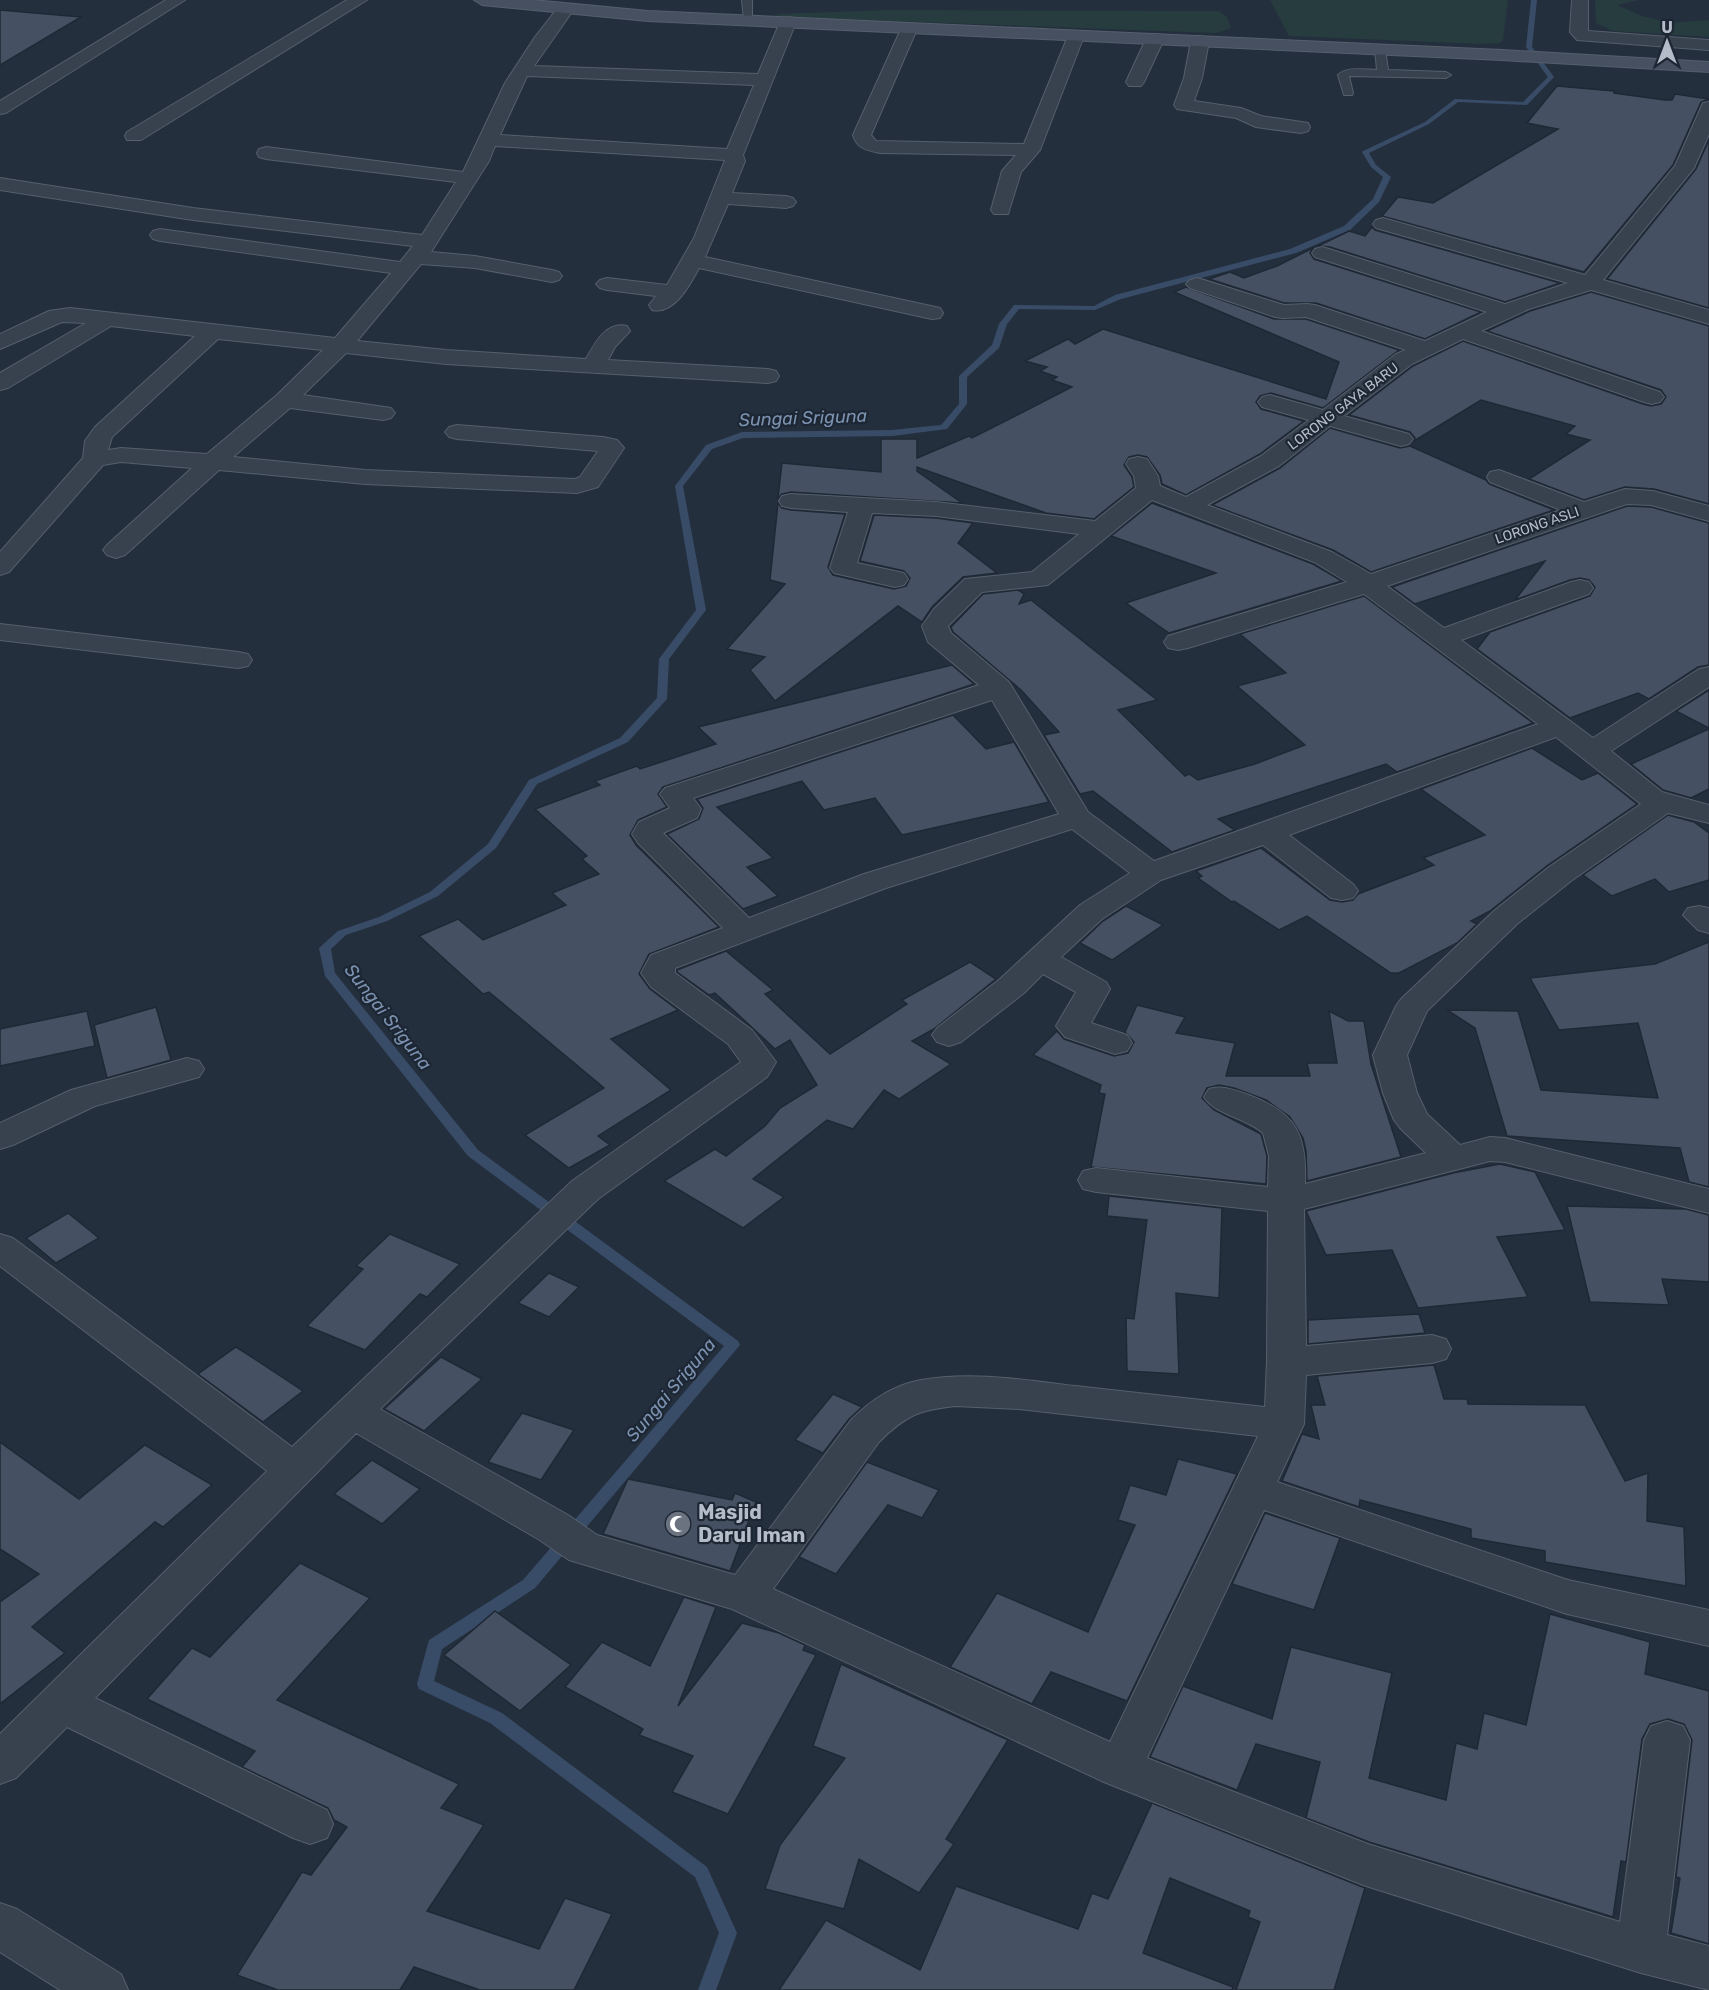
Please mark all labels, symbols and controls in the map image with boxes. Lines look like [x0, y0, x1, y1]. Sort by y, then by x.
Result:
north arrow [1637, 12, 1697, 72]
text: U [1661, 18, 1673, 37]
street label: LORONG GAYA BARU [1285, 359, 1402, 454]
water label: Sungai Sriguna [738, 405, 868, 431]
street label: LORONG ASLI [1493, 503, 1581, 548]
water label: Sungai Sriguna [340, 960, 436, 1075]
water label: Sungai Sriguna [621, 1333, 721, 1446]
place label: Masjid Darul Iman [698, 1500, 805, 1547]
mosque icon: Masjid Darul Iman [663, 1509, 693, 1539]

